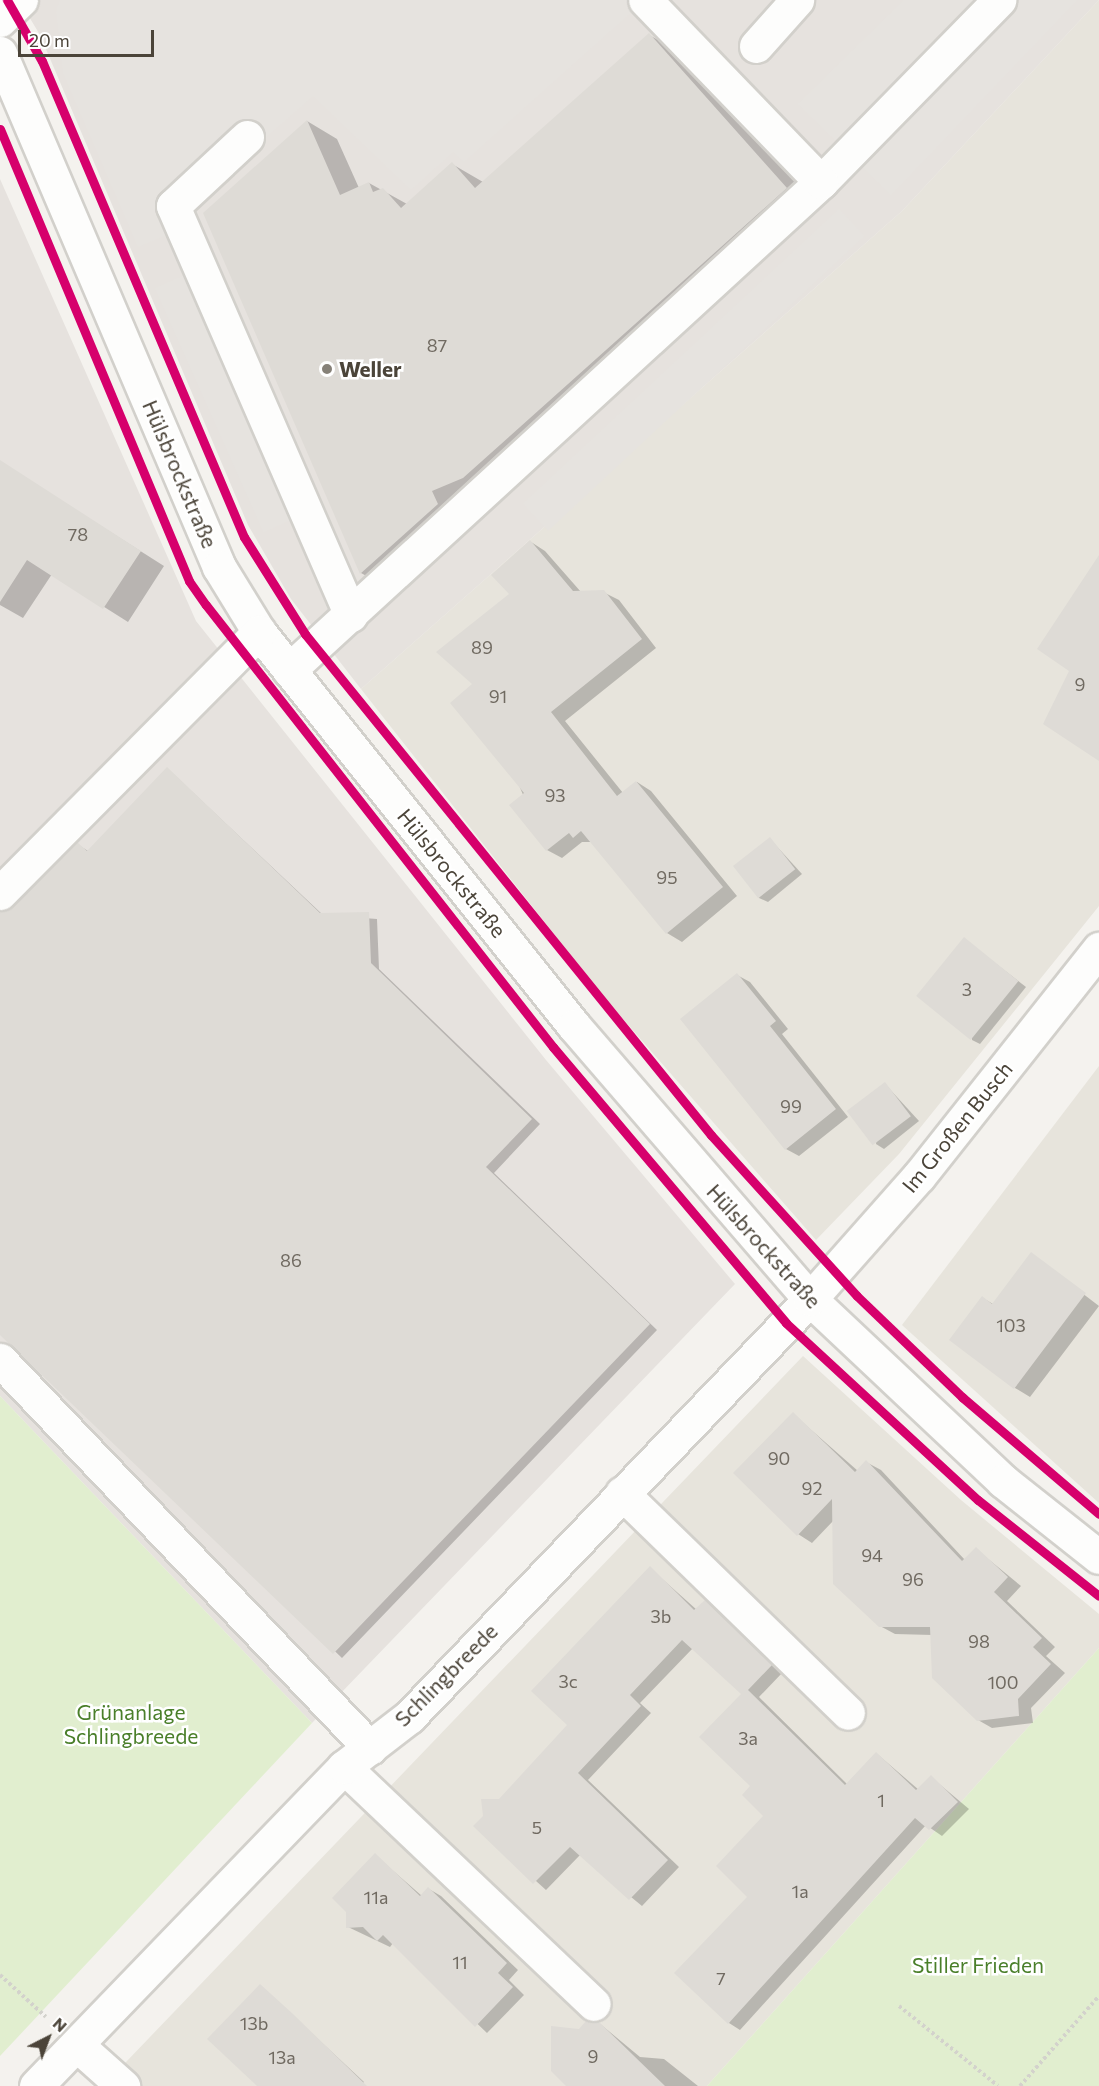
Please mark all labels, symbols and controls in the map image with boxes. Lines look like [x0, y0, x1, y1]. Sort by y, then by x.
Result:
scale bar [21, 18, 158, 56]
text: 20 m [29, 29, 70, 51]
house number: 87 [427, 334, 447, 356]
place label: Weller [339, 356, 402, 382]
marker: Weller [320, 362, 334, 376]
street label: Hülsbrockstraße [137, 396, 223, 552]
house number: 78 [68, 523, 88, 545]
house number: 89 [471, 636, 493, 658]
house number: 9 [1075, 673, 1085, 695]
house number: 91 [489, 685, 507, 707]
house number: 93 [544, 784, 566, 806]
street label: Hülsbrockstraße [392, 804, 512, 942]
house number: 95 [656, 866, 678, 888]
house number: 3 [962, 978, 972, 1000]
street label: Im Großen Busch [897, 1056, 1017, 1198]
house number: 99 [780, 1095, 802, 1117]
street label: Hülsbrockstraße [702, 1179, 826, 1313]
house number: 86 [280, 1249, 302, 1271]
house number: 103 [996, 1314, 1026, 1336]
house number: 90 [768, 1447, 790, 1469]
house number: 92 [802, 1477, 822, 1499]
house number: 94 [861, 1544, 883, 1566]
house number: 96 [902, 1568, 924, 1590]
house number: 3b [651, 1605, 671, 1627]
street label: Schlingbreede [389, 1618, 503, 1732]
house number: 98 [968, 1630, 990, 1652]
house number: 3c [558, 1670, 578, 1692]
house number: 100 [987, 1671, 1019, 1693]
park label: Grünanlage Schlingbreede [64, 1699, 198, 1749]
house number: 3a [738, 1727, 758, 1749]
house number: 1 [877, 1789, 885, 1811]
house number: 5 [532, 1816, 542, 1838]
house number: 1a [791, 1880, 809, 1902]
house number: 11a [364, 1886, 388, 1908]
house number: 11 [452, 1951, 468, 1973]
park label: Stiller Frieden [912, 1952, 1044, 1978]
house number: 7 [716, 1967, 726, 1989]
north arrow [18, 2008, 78, 2068]
house number: 13b [240, 2012, 268, 2034]
text: N [50, 2013, 71, 2035]
house number: 9 [588, 2045, 598, 2067]
house number: 13a [268, 2046, 296, 2068]

